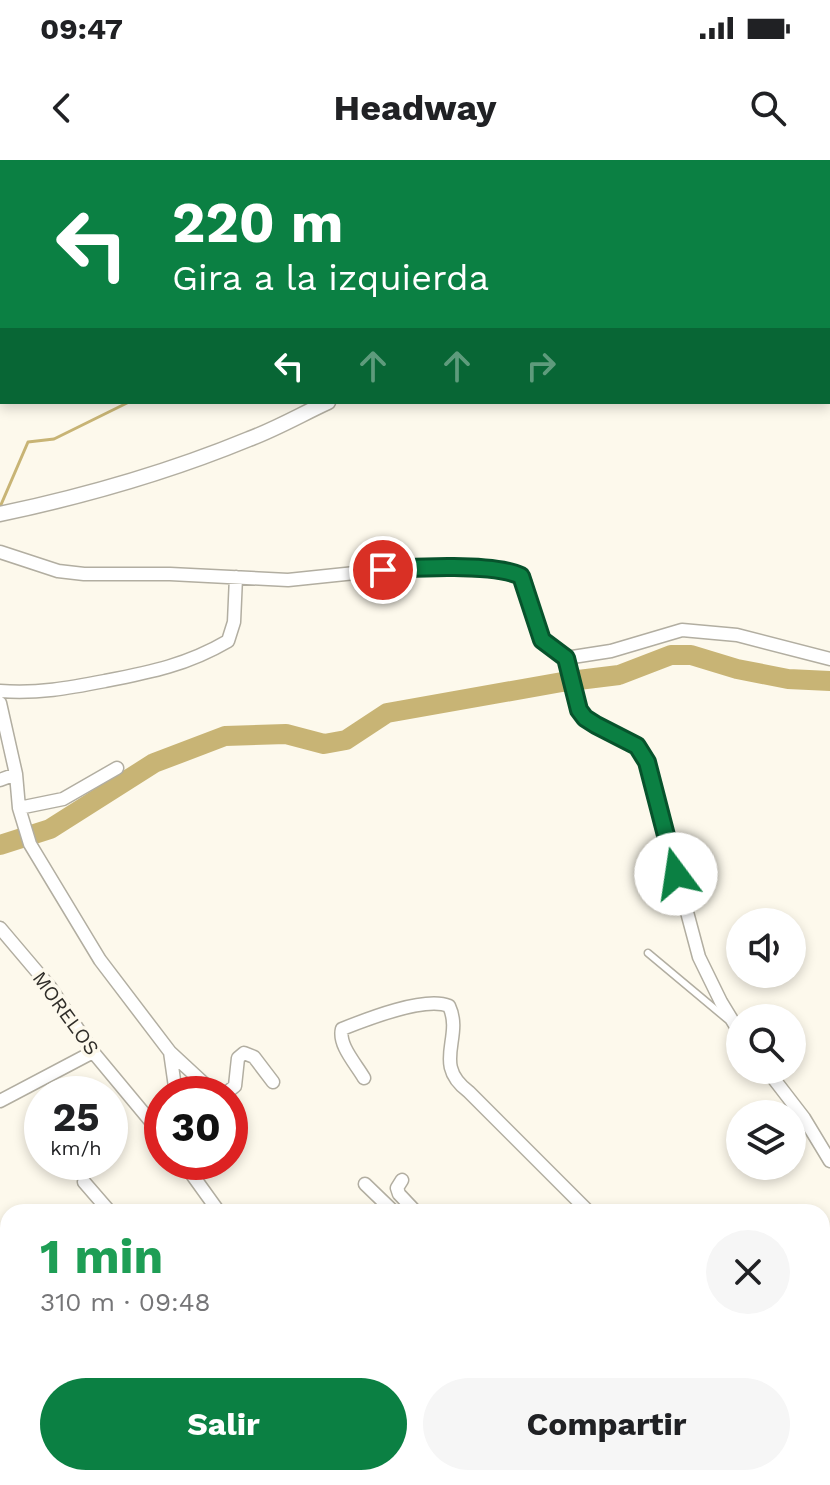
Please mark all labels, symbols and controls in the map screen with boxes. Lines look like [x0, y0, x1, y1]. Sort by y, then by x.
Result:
text: 09:47 [40, 11, 123, 46]
icon: back [40, 86, 84, 130]
icon: search [746, 86, 790, 130]
text: Headway [334, 87, 496, 129]
text: 220 m [172, 190, 344, 256]
icon: left [40, 192, 144, 296]
text: Gira a la izquierda [172, 257, 489, 299]
icon: left [267, 344, 311, 388]
icon: ahead [351, 344, 395, 388]
icon: ahead [435, 344, 479, 388]
icon: right [519, 344, 563, 388]
pin [349, 536, 417, 604]
icon: arrive [361, 548, 405, 592]
position arrow [634, 832, 718, 916]
map controls [726, 908, 806, 1180]
button: sound [726, 908, 806, 988]
street label: MORELOS [28, 967, 104, 1059]
button: search [726, 1004, 806, 1084]
speed limit sign: 30 [144, 1076, 248, 1180]
text: 25 [52, 1094, 100, 1141]
button: layers [726, 1100, 806, 1180]
text: km/h [50, 1136, 102, 1160]
text: 1 min [40, 1228, 163, 1285]
button: close [706, 1230, 790, 1314]
text: 310 m · 09:48 [40, 1287, 211, 1317]
button: Salir [40, 1378, 407, 1470]
button: Compartir [423, 1378, 790, 1470]

